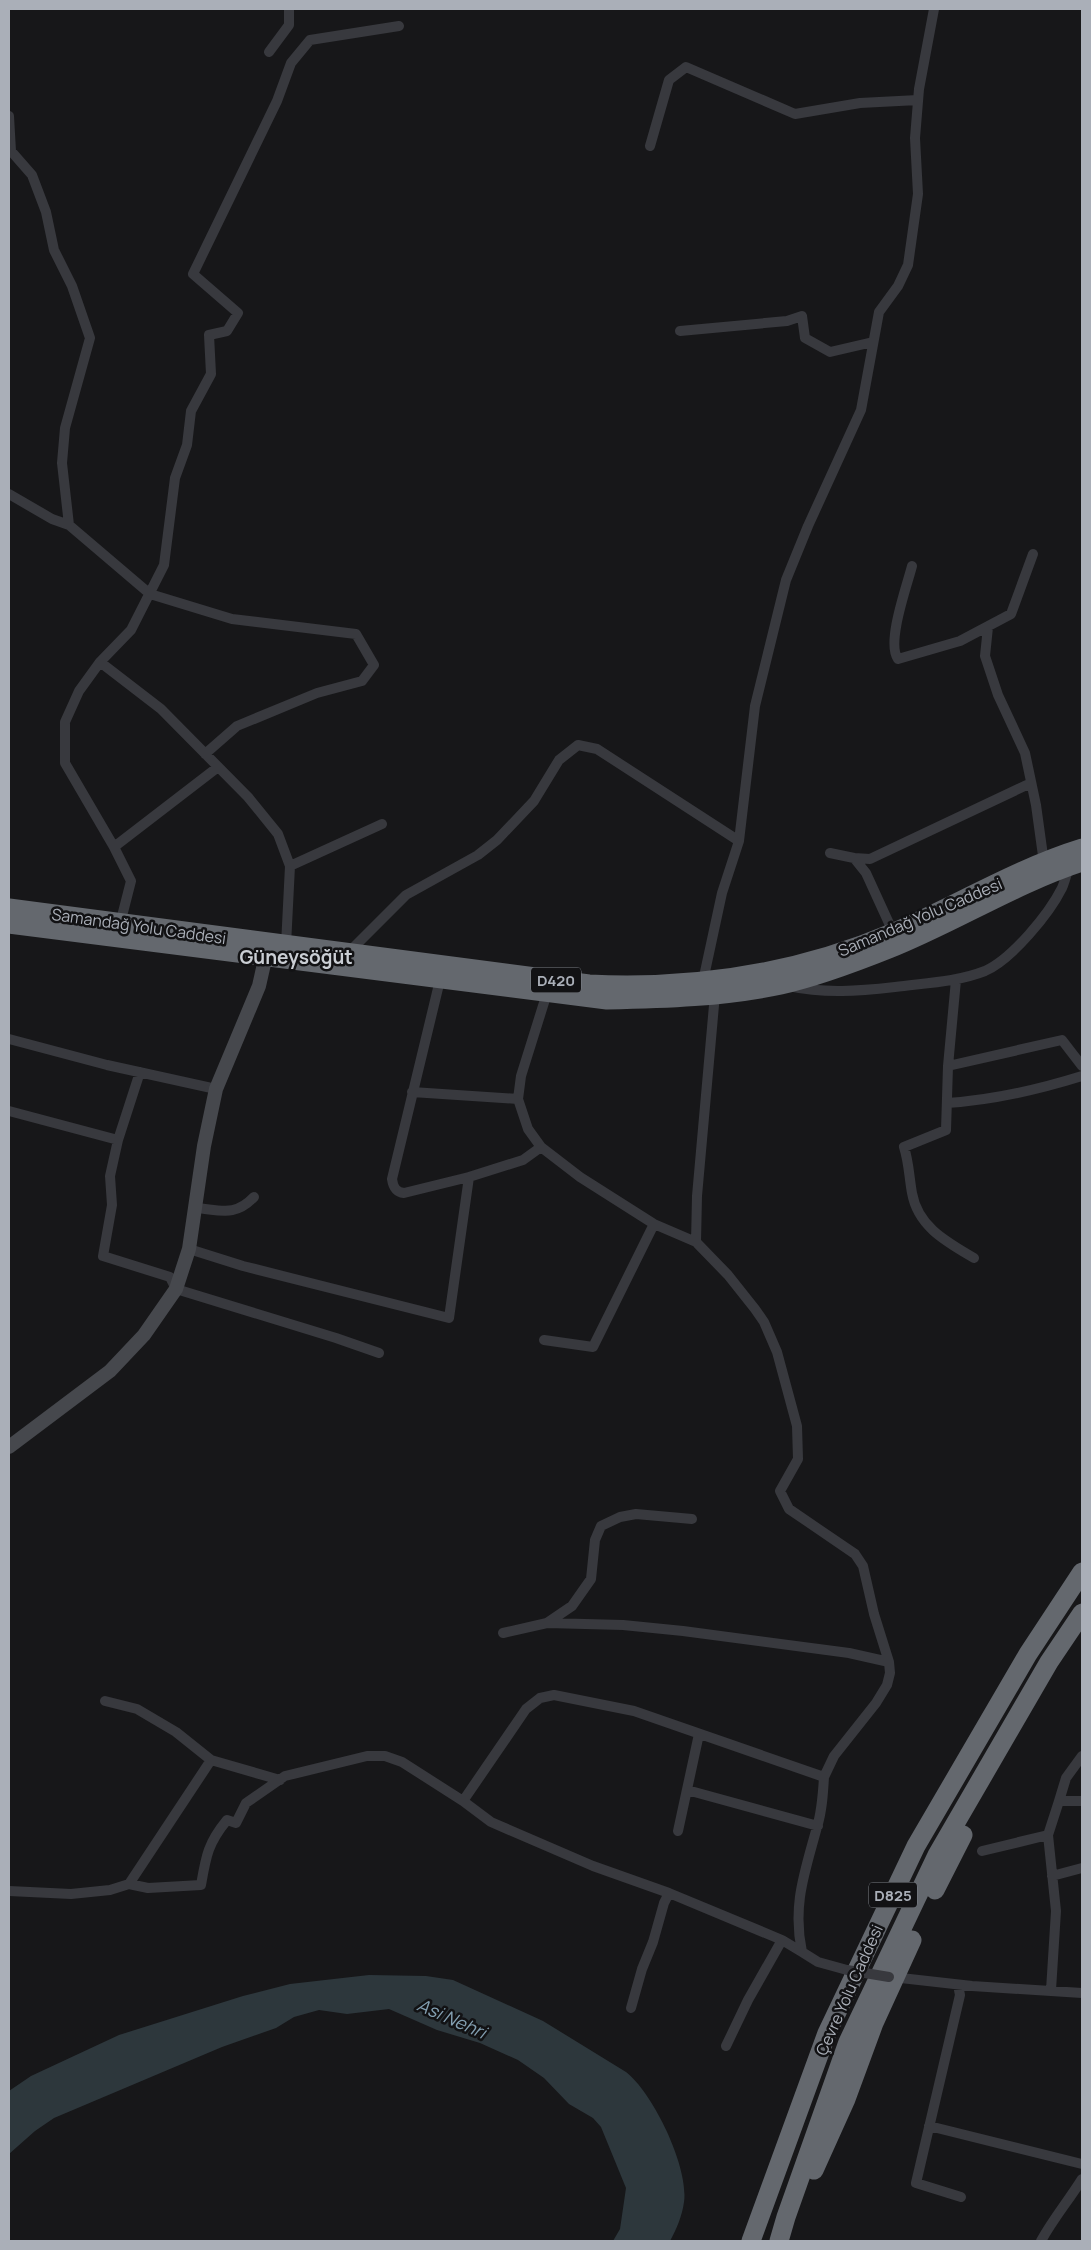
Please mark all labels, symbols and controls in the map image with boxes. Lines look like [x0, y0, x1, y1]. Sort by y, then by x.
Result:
street label: Samandağ Yolu Caddesi [835, 872, 1005, 962]
street label: Samandağ Yolu Caddesi [50, 903, 228, 949]
district label: Güneysöğüt [239, 944, 353, 970]
road number: D420 [531, 968, 581, 992]
road number: D825 [869, 1882, 917, 1908]
street label: Çevre Yolu Caddesi [810, 1921, 888, 2059]
water label: Asi Nehri [414, 1992, 493, 2045]

